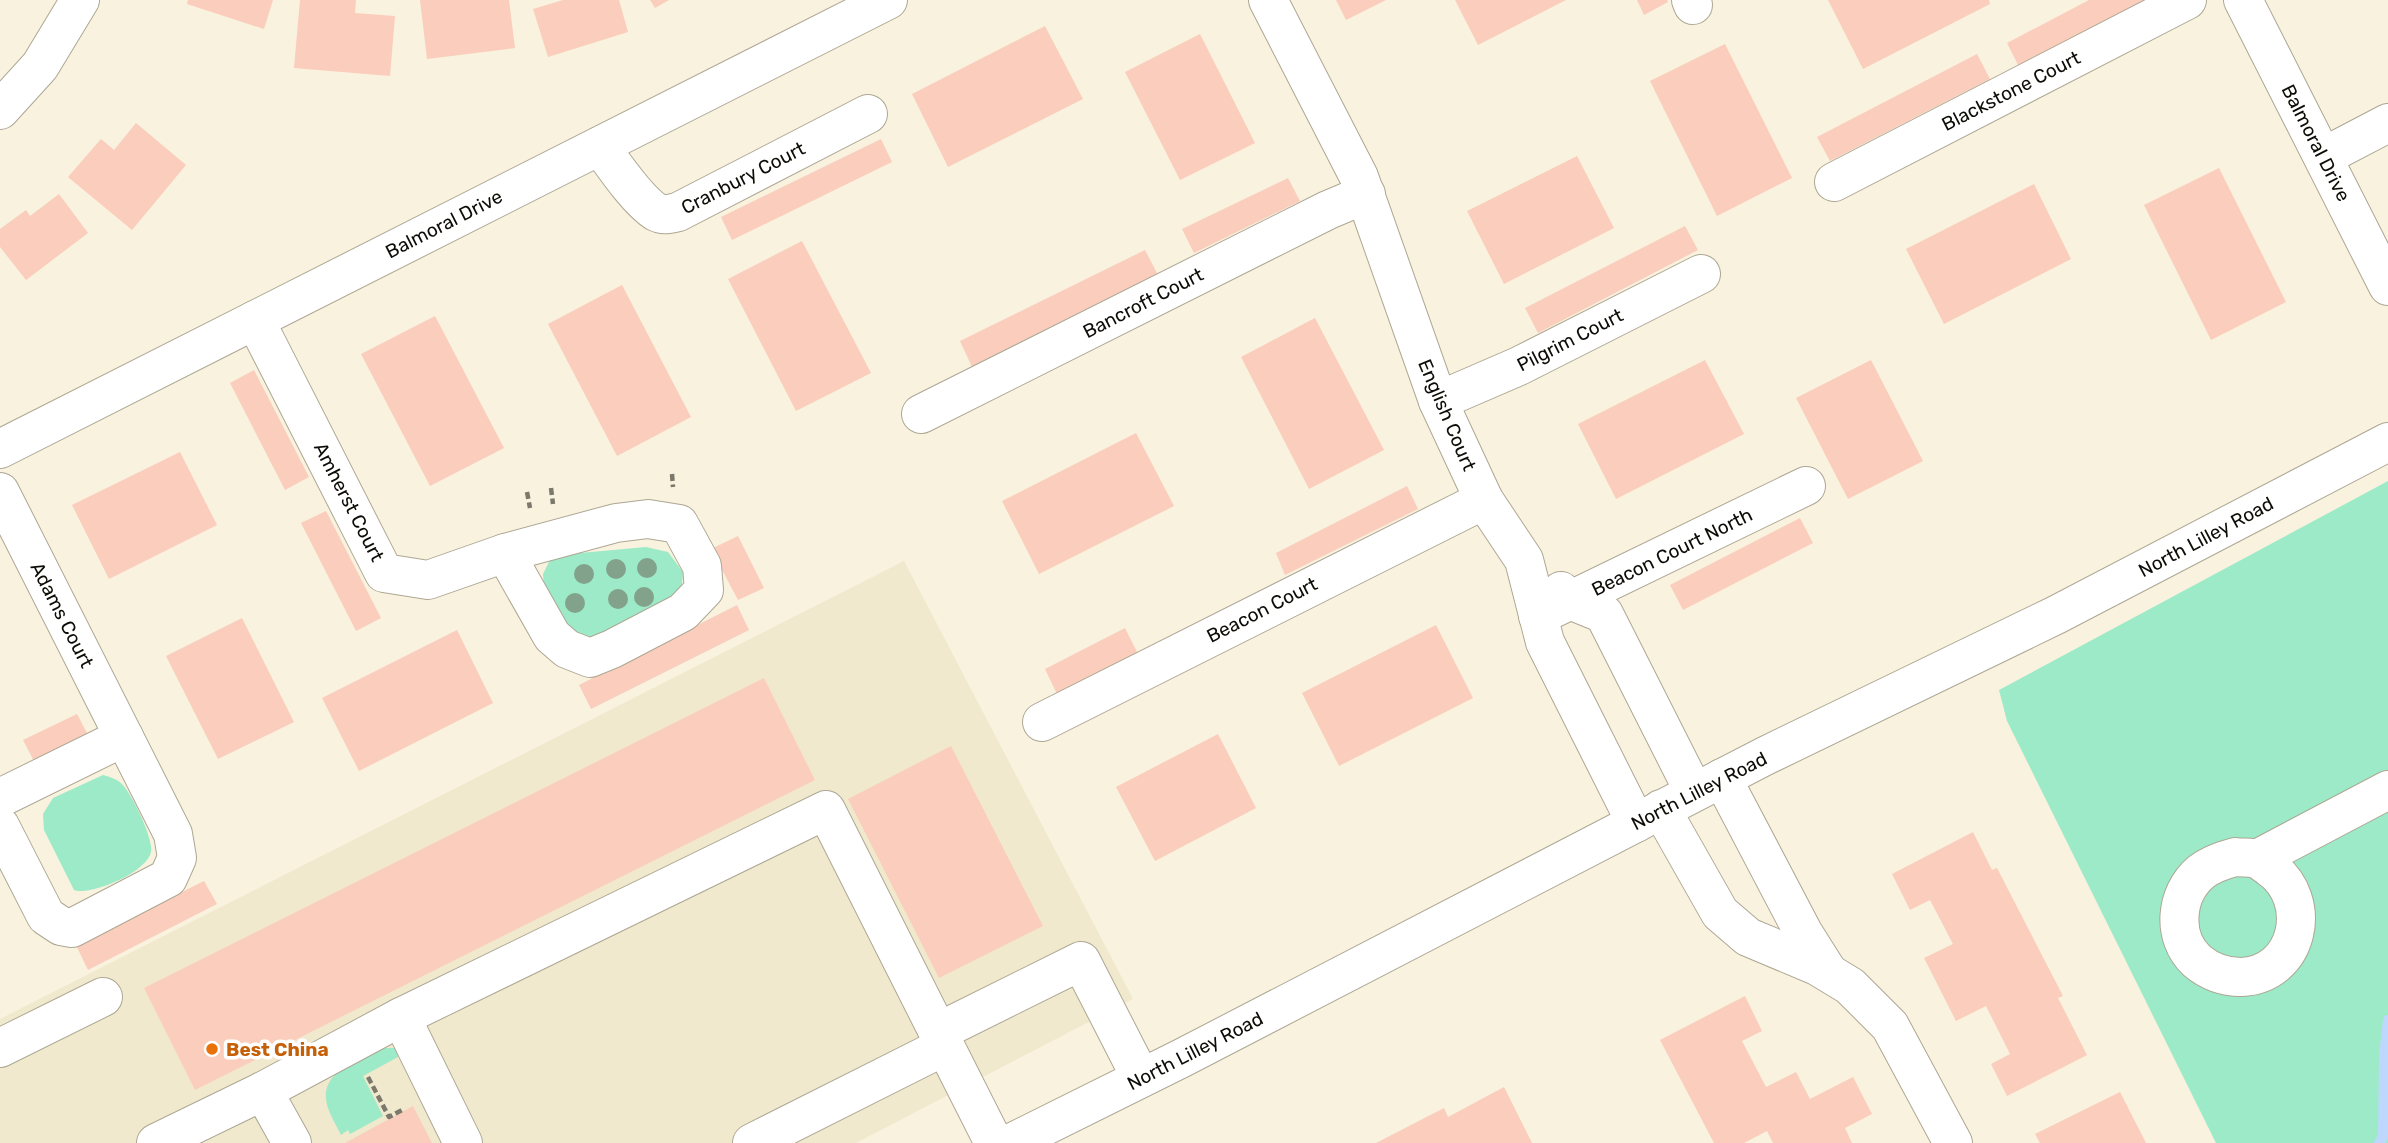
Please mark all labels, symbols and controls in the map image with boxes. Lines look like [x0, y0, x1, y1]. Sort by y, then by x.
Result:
street label: Blackstone Court [1938, 46, 2085, 136]
street label: Balmoral Drive [2277, 81, 2355, 205]
street label: Cranbury Court [677, 137, 809, 219]
street label: Balmoral Drive [382, 185, 506, 263]
street label: Bancroft Court [1079, 263, 1208, 343]
street label: Pilgrim Court [1513, 303, 1627, 377]
street label: English Court [1413, 356, 1481, 475]
street label: Amherst Court [309, 439, 389, 566]
street label: North Lilley Road [2135, 492, 2277, 582]
street label: Beacon Court North [1588, 503, 1756, 601]
street label: Adams Court [26, 558, 99, 672]
street label: Beacon Court [1203, 572, 1322, 648]
street label: North Lilley Road [1627, 747, 1771, 835]
street label: North Lilley Road [1123, 1007, 1267, 1095]
place label: Best China [226, 1038, 329, 1061]
marker: Best China [204, 1041, 220, 1057]

